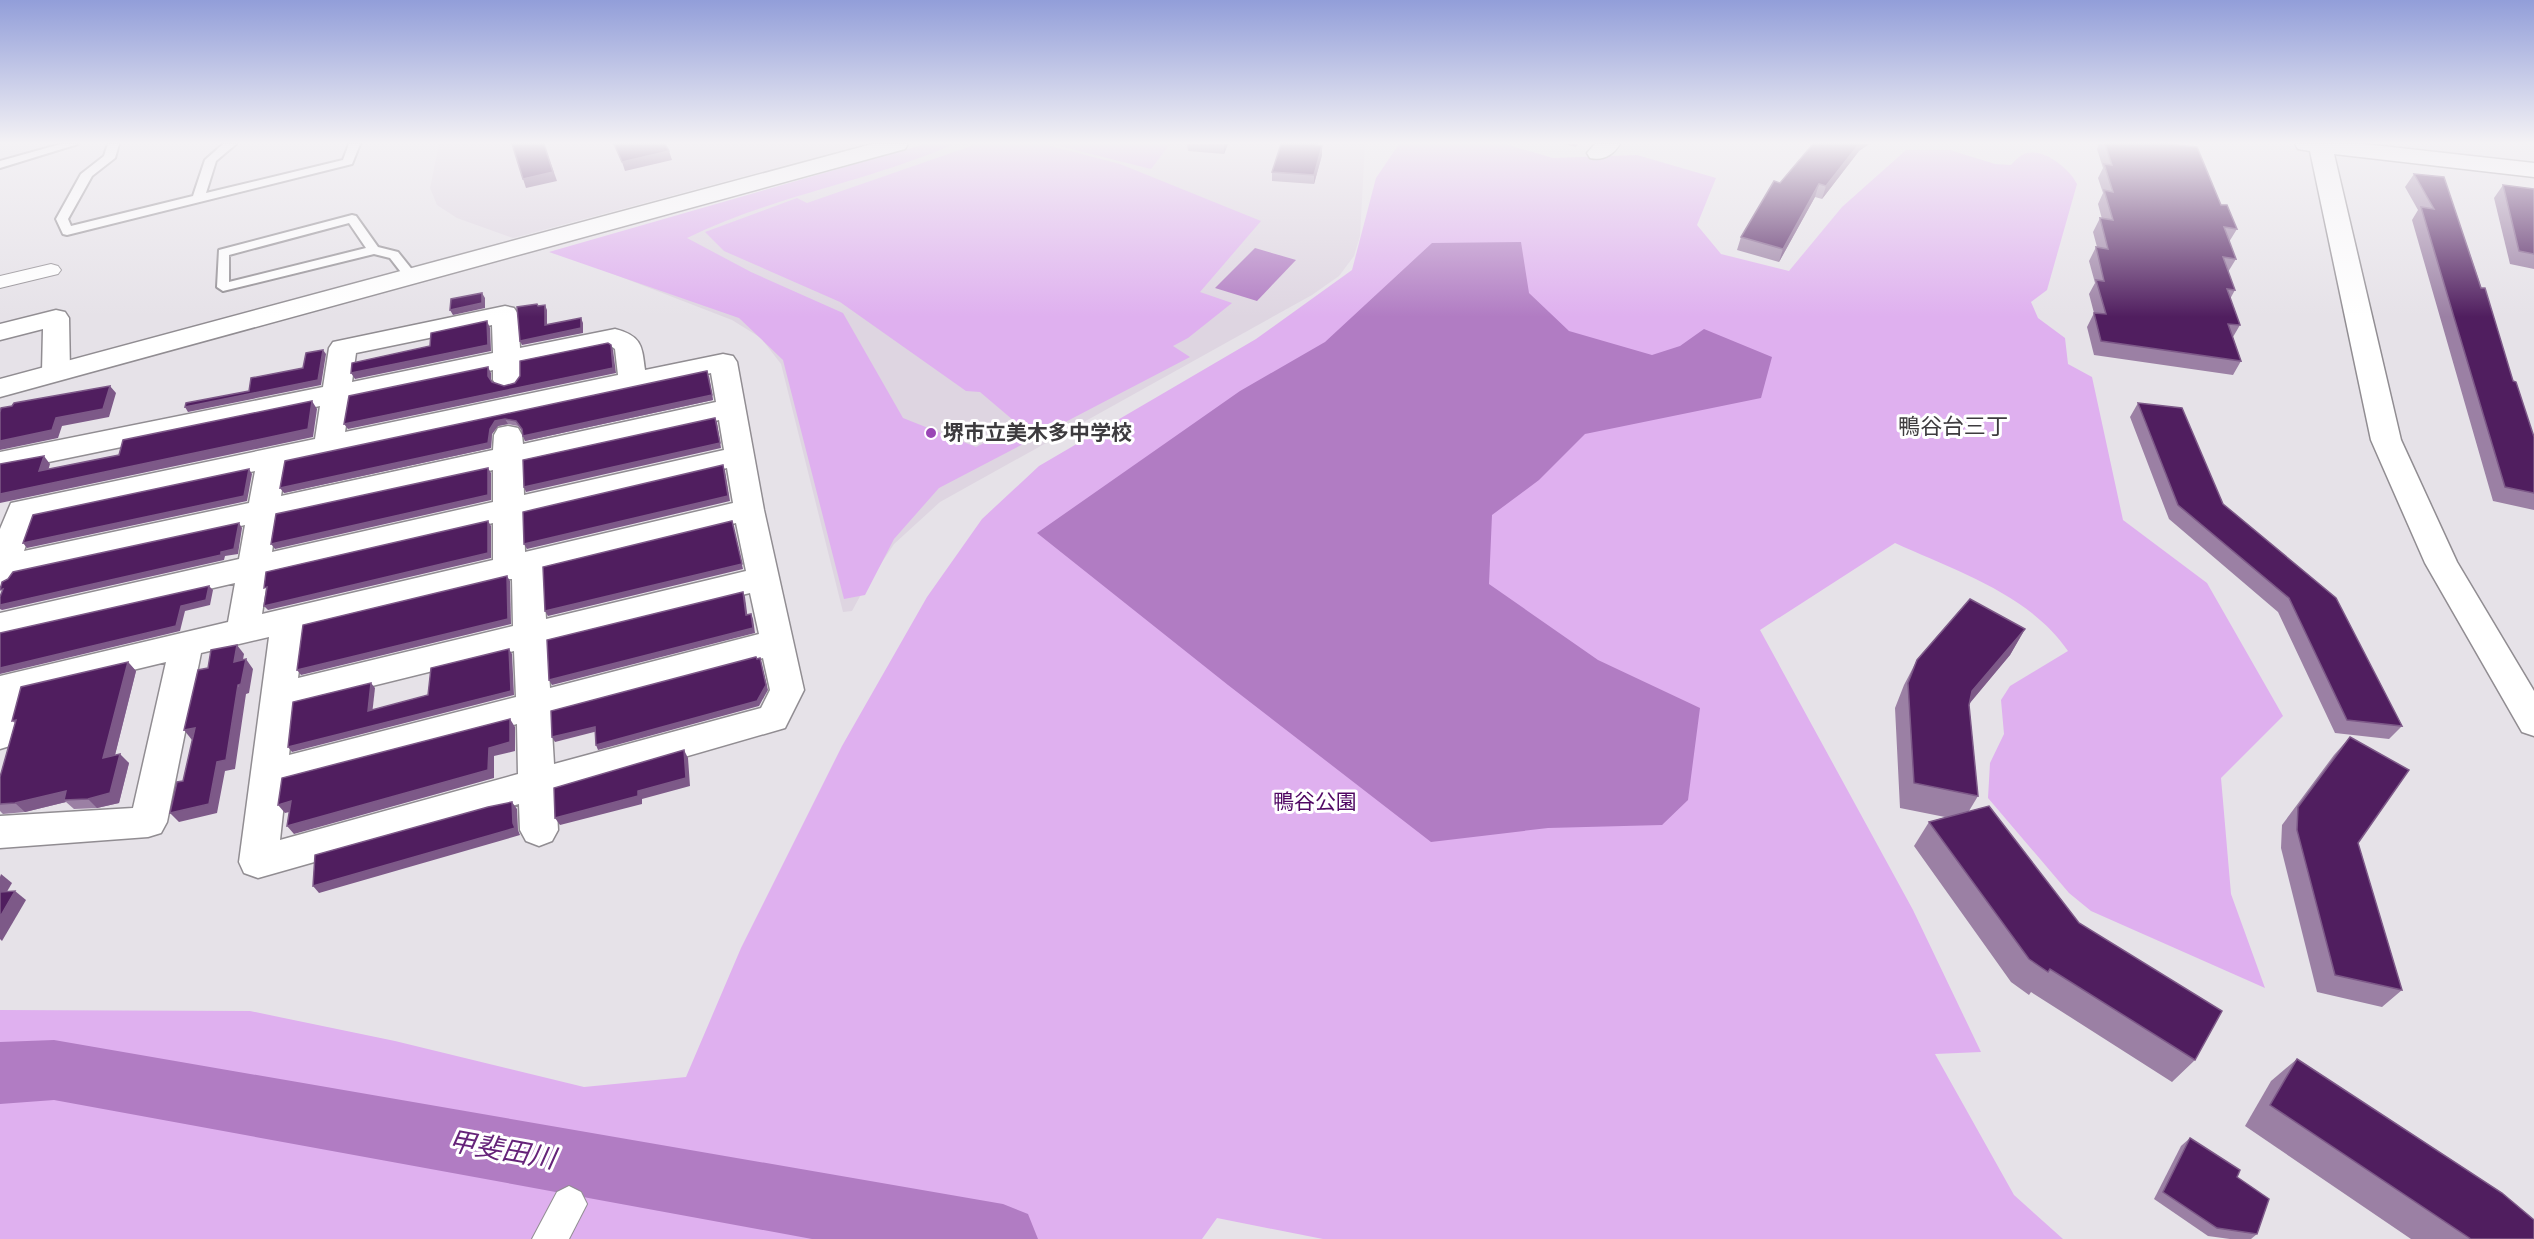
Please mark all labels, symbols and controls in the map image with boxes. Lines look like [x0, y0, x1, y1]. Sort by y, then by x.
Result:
district label: 鴨谷台三丁 [1898, 413, 2008, 440]
place label: 堺市立美木多中学校 [943, 420, 1132, 445]
marker: 堺市立美木多中学校 [924, 426, 938, 440]
park label: 鴨谷公園 [1273, 789, 1357, 814]
water label: 甲斐田川 [446, 1125, 561, 1176]

